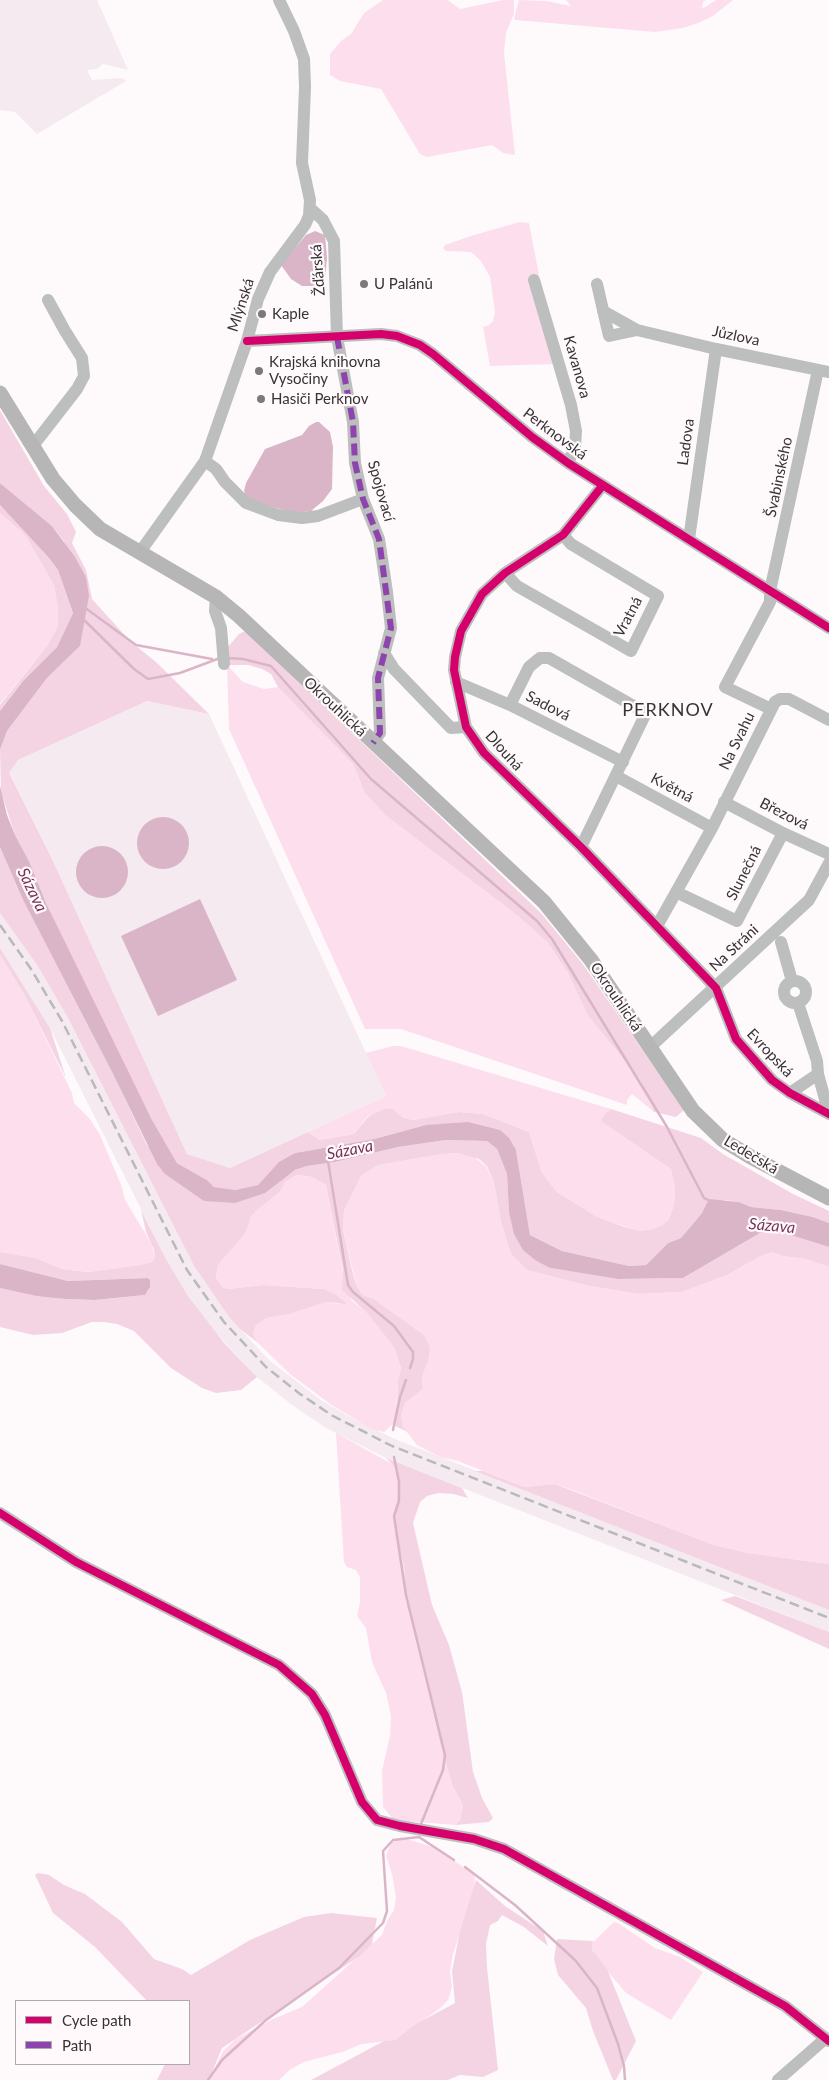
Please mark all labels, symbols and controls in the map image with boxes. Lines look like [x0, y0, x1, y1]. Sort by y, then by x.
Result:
street label: Žďárská [307, 244, 329, 296]
place label: U Palánů [374, 275, 433, 293]
street label: Mlýnská [224, 276, 258, 334]
marker: U Palánů [358, 278, 370, 290]
place label: Kaple [272, 305, 309, 323]
marker: Kaple [256, 308, 268, 320]
street label: Jůzlova [711, 322, 761, 350]
street label: Kavanova [560, 334, 594, 400]
place label: Krajská knihovna Vysočiny [269, 353, 381, 388]
marker: Krajská knihovna Vysočiny [253, 365, 265, 377]
place label: Hasiči Perknov [271, 390, 368, 408]
marker: Hasiči Perknov [255, 393, 267, 405]
street label: Perknovská [519, 404, 591, 464]
street label: Ladova [674, 418, 698, 466]
street label: Švabinského [762, 435, 796, 519]
street label: Spojovací [364, 458, 398, 524]
street label: Vratná [610, 594, 646, 640]
street label: Okrouhlická [300, 673, 370, 741]
street label: Sadová [523, 687, 573, 725]
district label: PERKNOV [621, 699, 715, 721]
street label: Na Svahu [715, 709, 759, 773]
street label: Dlouhá [481, 727, 527, 775]
street label: Květná [648, 769, 696, 807]
street label: Březová [756, 794, 812, 834]
street label: Slunečná [723, 843, 765, 903]
water label: Sázava [13, 865, 51, 915]
street label: Na Stráni [706, 921, 762, 975]
street label: Okrouhlická [586, 959, 646, 1035]
street label: Evropská [743, 1025, 797, 1081]
street label: Ledečská [721, 1132, 781, 1178]
water label: Sázava [325, 1136, 375, 1164]
water label: Sázava [748, 1214, 796, 1238]
legend [15, 2000, 190, 2065]
text: Cycle path [62, 2011, 131, 2029]
text: Path [62, 2036, 92, 2054]

